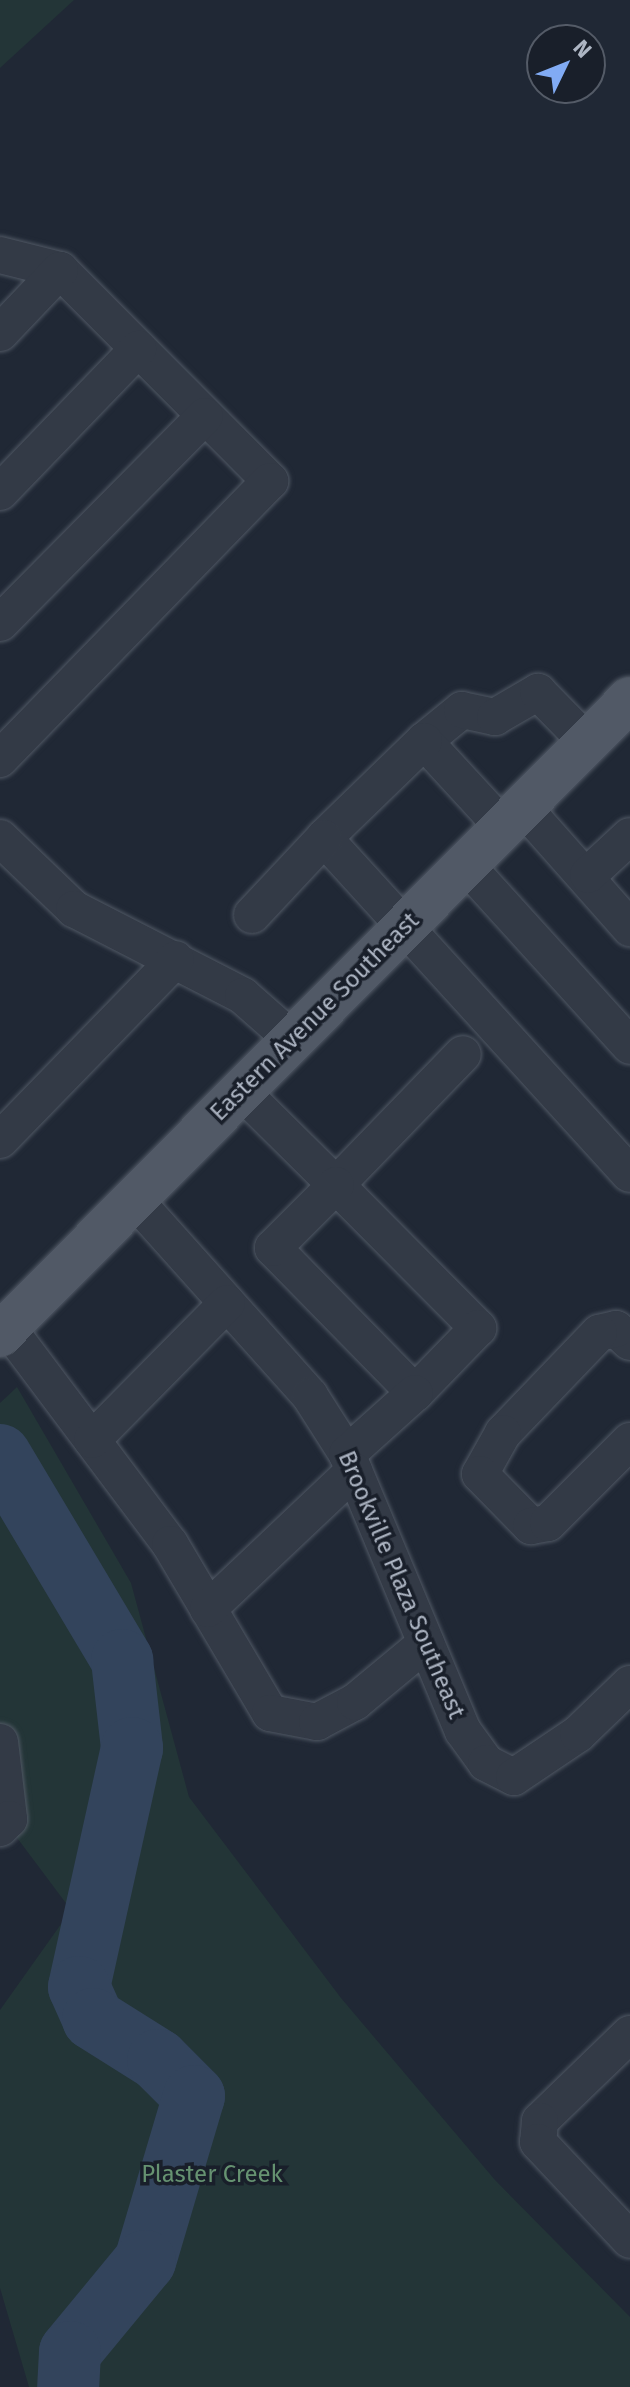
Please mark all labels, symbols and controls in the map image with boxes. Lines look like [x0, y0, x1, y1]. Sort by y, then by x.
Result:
north arrow [526, 24, 606, 104]
text: N [568, 34, 597, 63]
street label: Eastern Avenue Southeast [205, 907, 425, 1127]
street label: Brookville Plaza Southeast [331, 1447, 471, 1723]
park label: Plaster Creek [141, 2161, 283, 2189]

